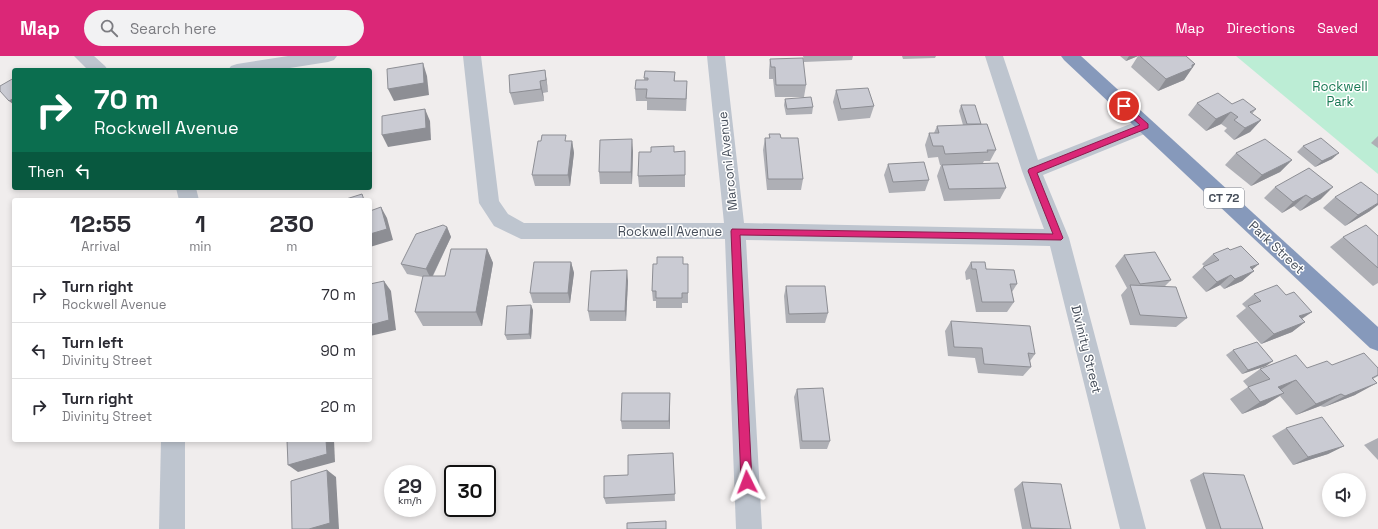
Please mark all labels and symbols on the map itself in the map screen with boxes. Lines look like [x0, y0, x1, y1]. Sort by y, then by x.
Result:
park label: Rockwell Park [1312, 78, 1368, 110]
pin [1107, 89, 1141, 123]
street label: Marconi Avenue [714, 111, 741, 211]
road number: CT 72 [1204, 188, 1244, 208]
street label: Park Street [1245, 217, 1308, 277]
street label: Rockwell Avenue [618, 223, 722, 240]
street label: Divinity Street [1067, 303, 1106, 395]
position arrow [726, 461, 768, 503]
speed limit sign: 30 [444, 465, 496, 517]

